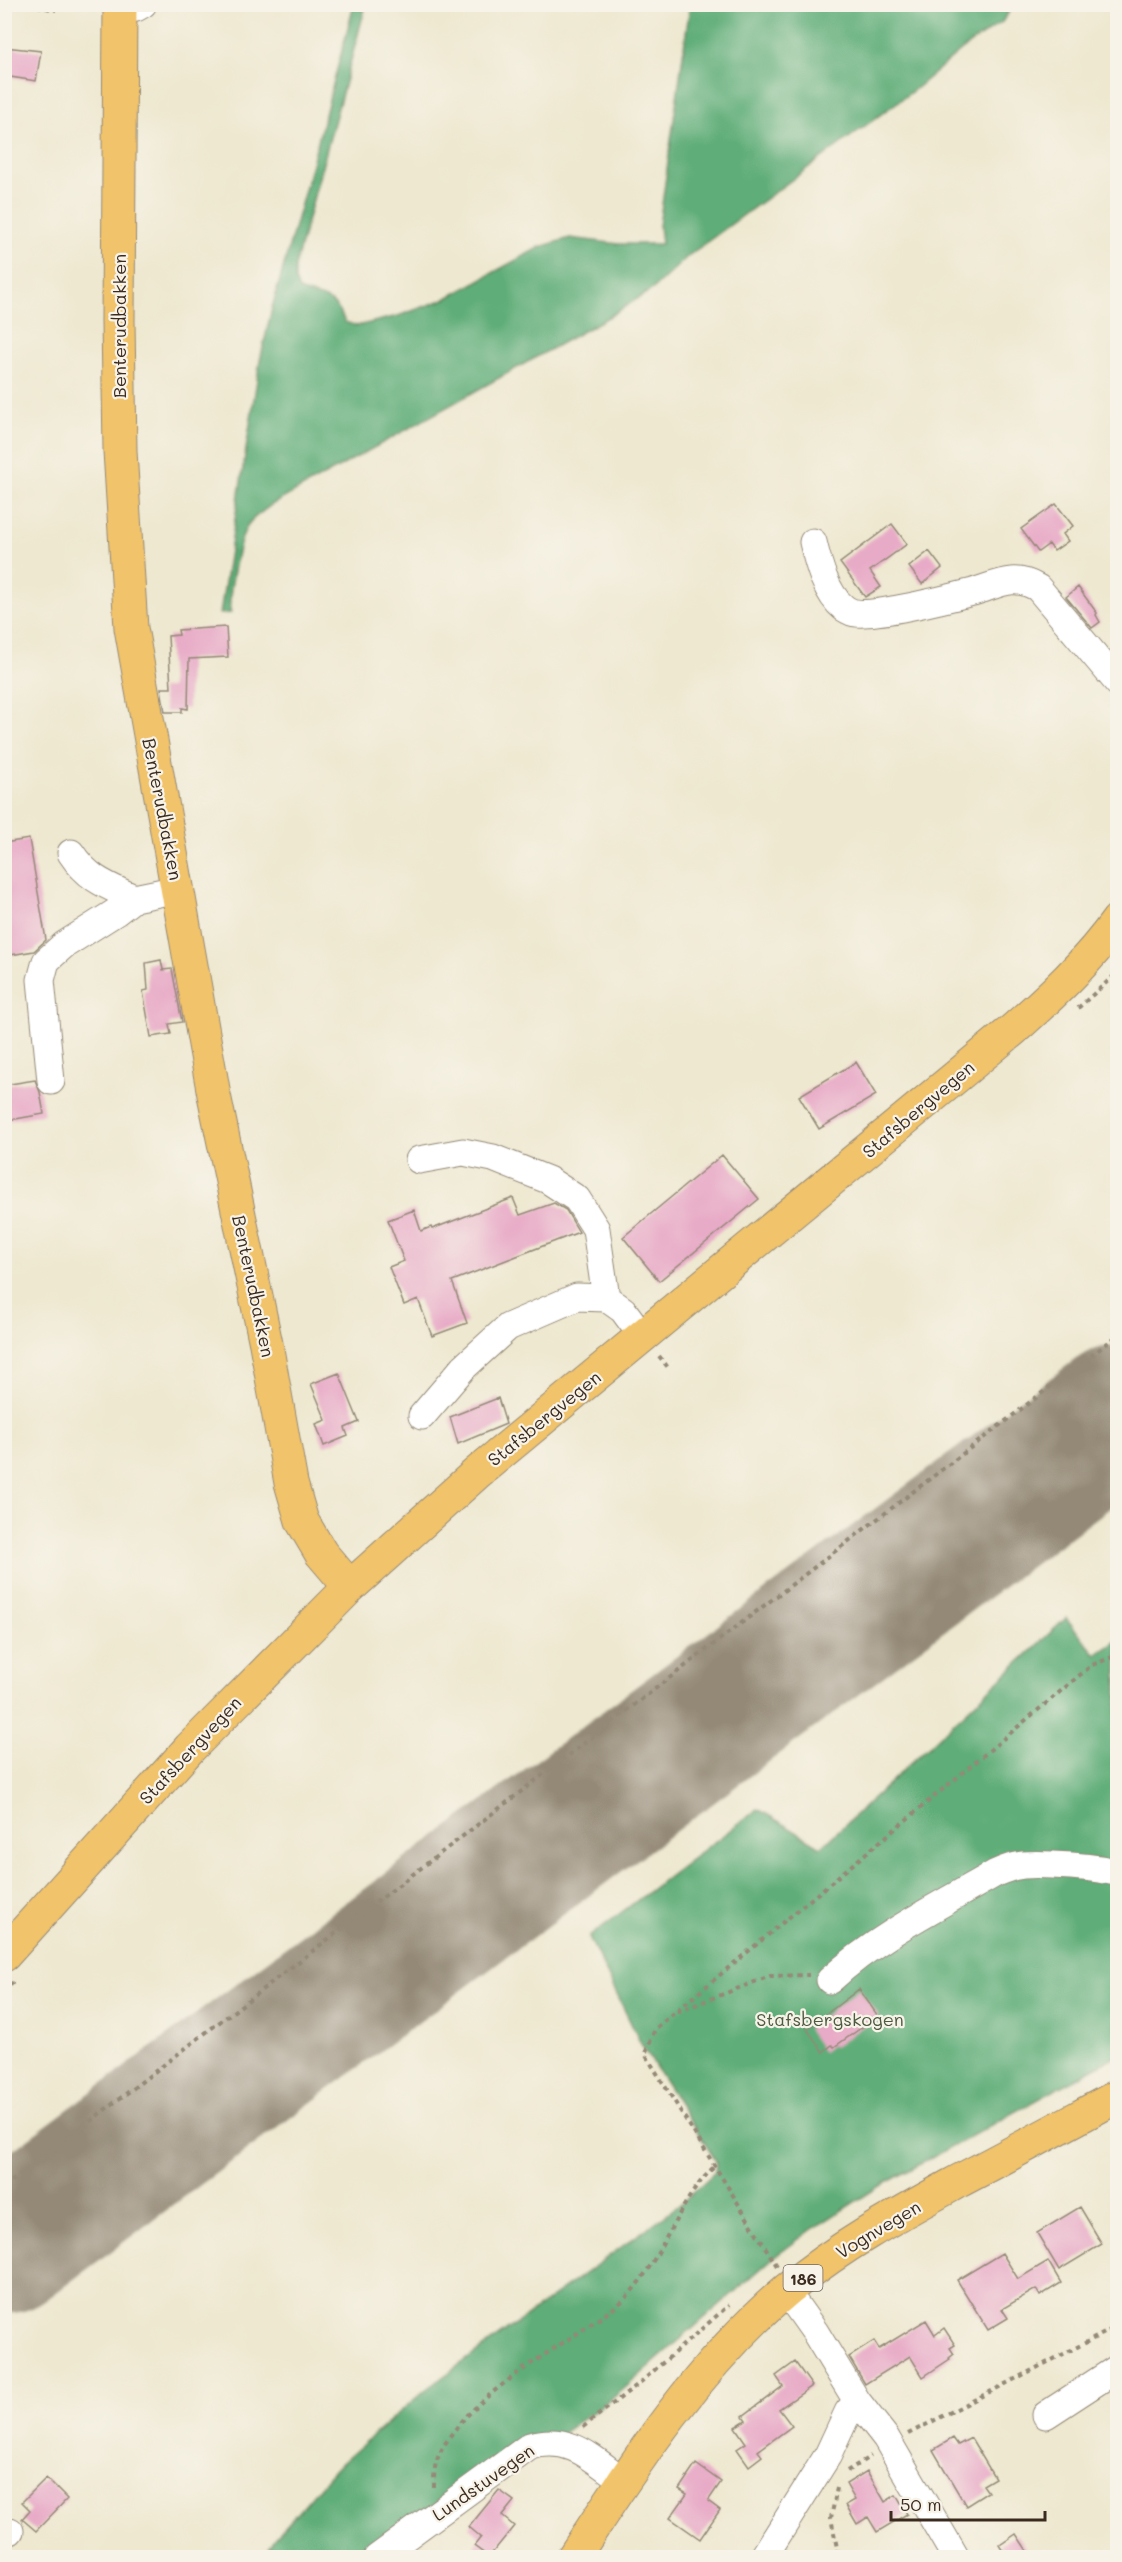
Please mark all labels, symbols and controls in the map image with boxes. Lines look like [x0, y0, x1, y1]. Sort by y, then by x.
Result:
street label: Benterudbakken [107, 254, 131, 398]
street label: Benterudbakken [137, 736, 189, 882]
street label: Stafsbergvegen [857, 1055, 979, 1163]
street label: Benterudbakken [227, 1213, 281, 1359]
street label: Stafsbergvegen [482, 1365, 606, 1471]
street label: Stafsbergvegen [134, 1691, 246, 1809]
park label: Stafsbergskogen [756, 2007, 904, 2031]
street label: Vognvegen [831, 2194, 925, 2264]
road number: 186 [784, 2265, 822, 2291]
street label: Lundstuvegen [427, 2438, 539, 2526]
scale bar [891, 2484, 1046, 2522]
text: 50 m [900, 2492, 942, 2516]

